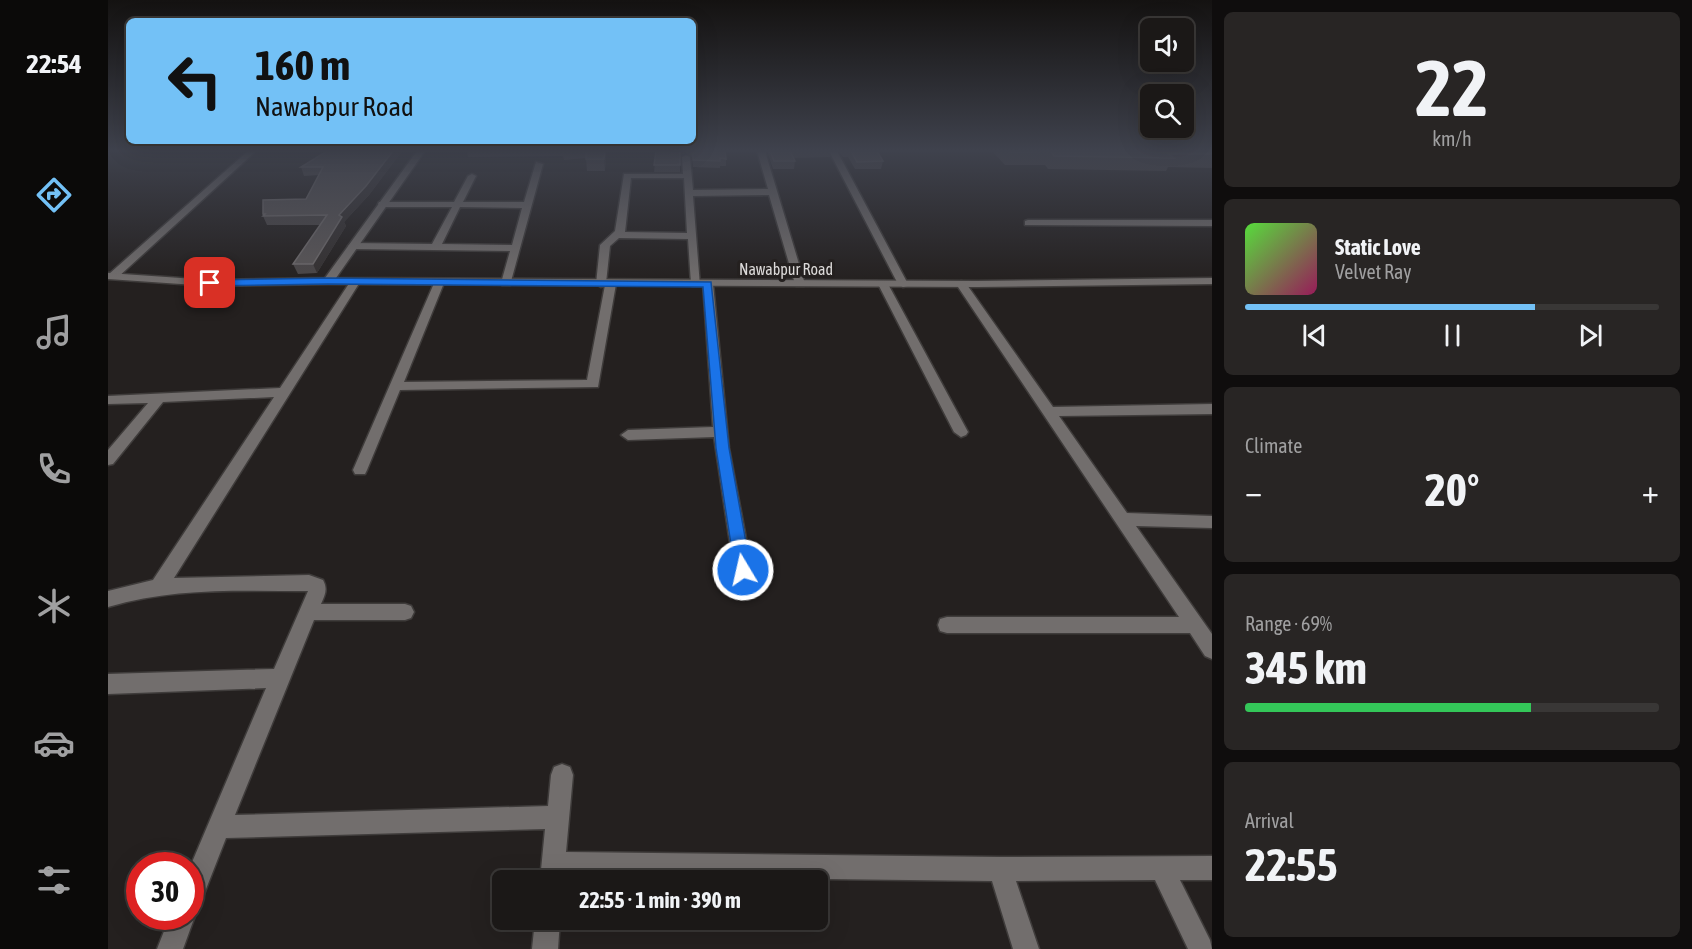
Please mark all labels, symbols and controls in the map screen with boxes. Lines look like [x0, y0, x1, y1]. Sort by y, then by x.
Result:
map controls [1140, 18, 1194, 138]
button: sound [1140, 18, 1194, 72]
text: 160 m [255, 41, 350, 89]
icon: left [156, 42, 234, 120]
text: 22 [1415, 43, 1489, 133]
text: 22:54 [26, 48, 82, 79]
button: search [1140, 84, 1194, 138]
text: Nawabpur Road [255, 91, 414, 122]
text: km/h [1432, 127, 1472, 150]
icon: directions [33, 174, 75, 216]
text: Static Love [1335, 234, 1421, 260]
pin [184, 257, 235, 308]
street label: Nawabpur Road [739, 260, 833, 279]
text: Velvet Ray [1335, 260, 1412, 283]
icon: arrive [193, 266, 226, 299]
icon: music [33, 311, 75, 353]
icon: previous [1298, 319, 1331, 352]
icon: pause [1436, 319, 1469, 352]
icon: next [1574, 319, 1607, 352]
text: Climate [1245, 434, 1302, 457]
icon: phone [33, 448, 75, 490]
text: 20° [1425, 464, 1479, 516]
text: − [1245, 472, 1262, 510]
text: + [1642, 472, 1659, 510]
position arrow [711, 538, 775, 602]
icon: climate [33, 585, 75, 627]
text: Range · 69% [1245, 612, 1332, 635]
text: 345 km [1245, 642, 1367, 694]
icon: car [33, 722, 75, 764]
text: Arrival [1245, 809, 1294, 832]
text: 22:55 [1245, 839, 1338, 891]
speed limit sign: 30 [126, 852, 204, 930]
icon: filters [33, 859, 75, 901]
text: 22:55 · 1 min · 390 m [579, 887, 741, 913]

